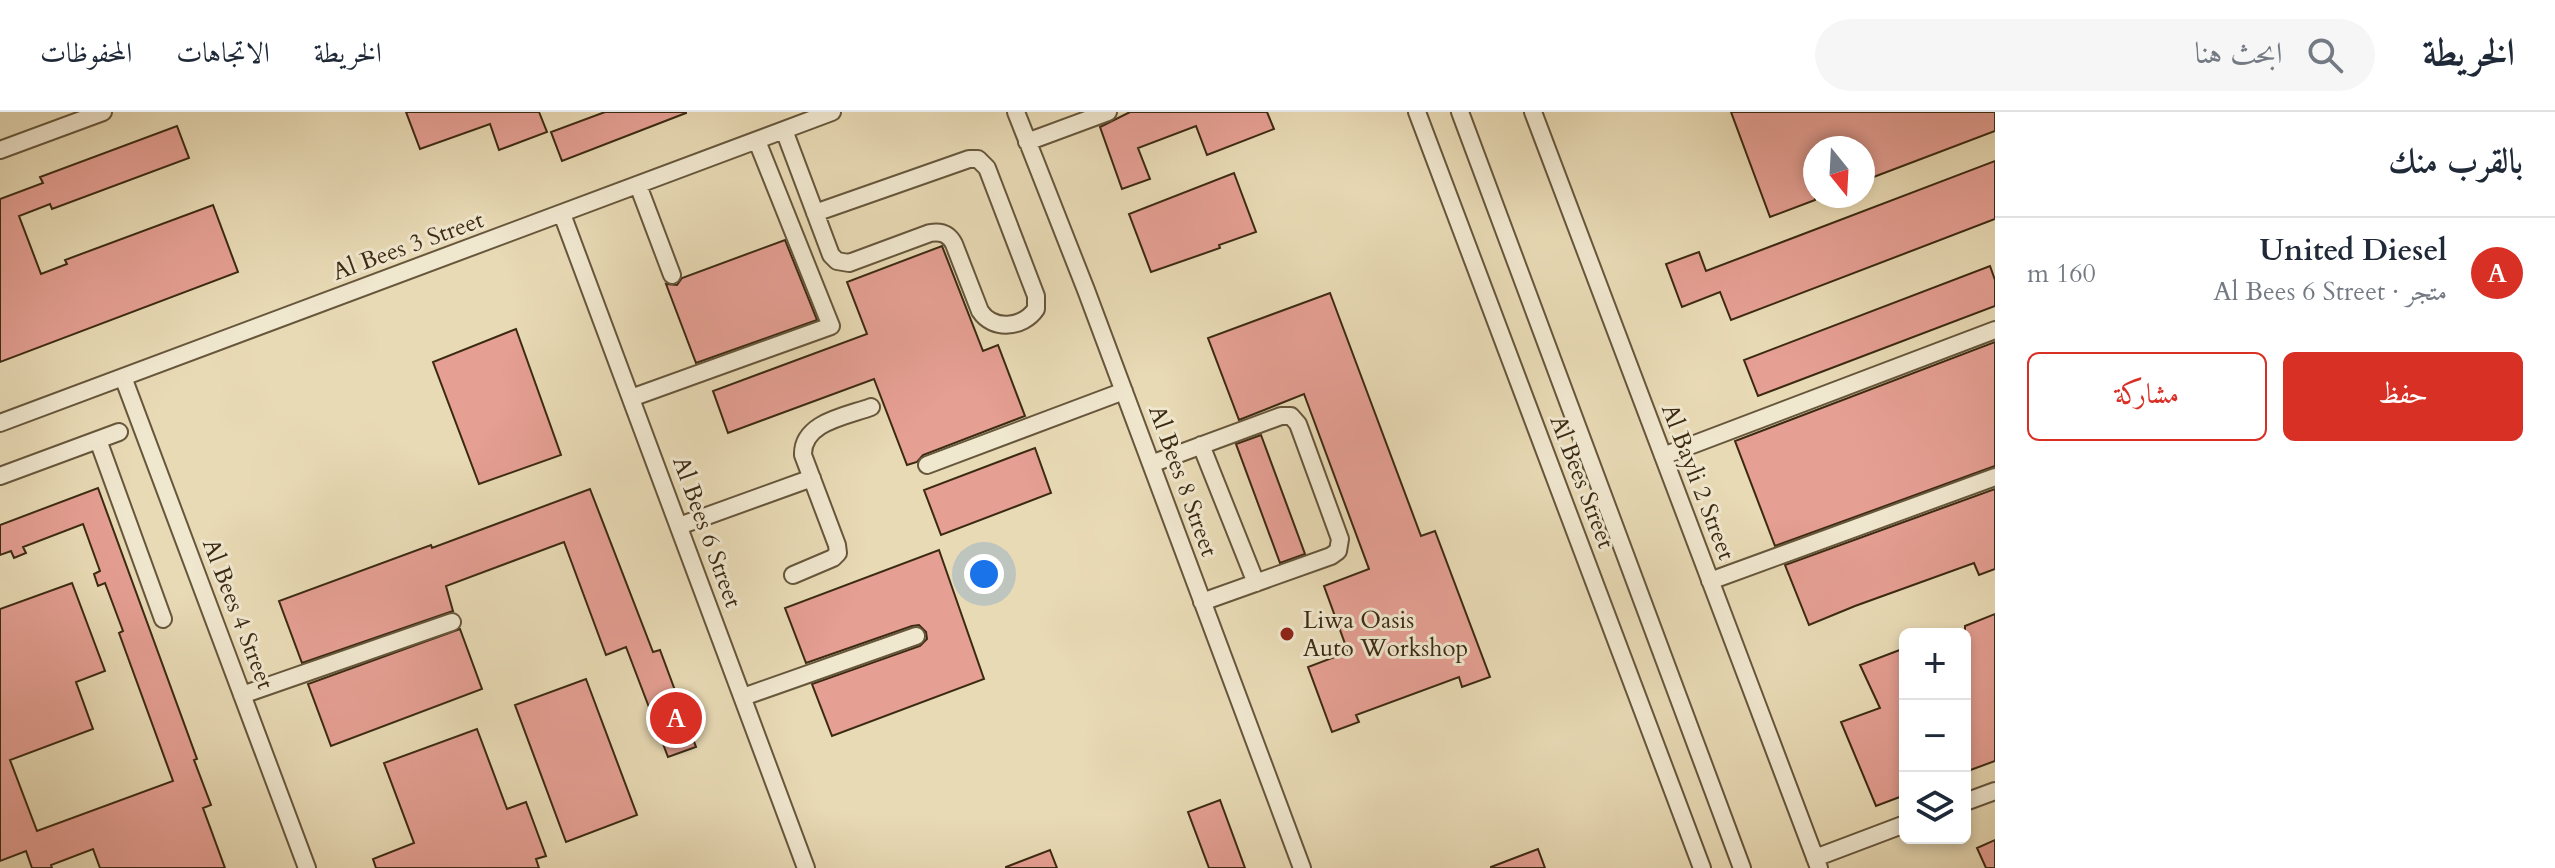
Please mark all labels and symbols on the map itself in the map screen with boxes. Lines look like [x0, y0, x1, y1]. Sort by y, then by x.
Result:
north arrow [1803, 136, 1875, 208]
street label: Al Bees 3 Street [328, 203, 489, 289]
street label: Al Bayli 2 Street [1653, 399, 1743, 565]
street label: Al Bees 8 Street [1140, 401, 1226, 562]
street label: Al Bees Street [1542, 411, 1623, 554]
street label: Al Bees 6 Street [664, 452, 750, 613]
street label: Al Bees 4 Street [194, 534, 282, 694]
your location [964, 554, 1004, 594]
place label: Liwa Oasis Auto Workshop [1303, 604, 1468, 665]
marker: Liwa Oasis Auto Workshop [1278, 625, 1296, 643]
pin: A [650, 688, 702, 748]

